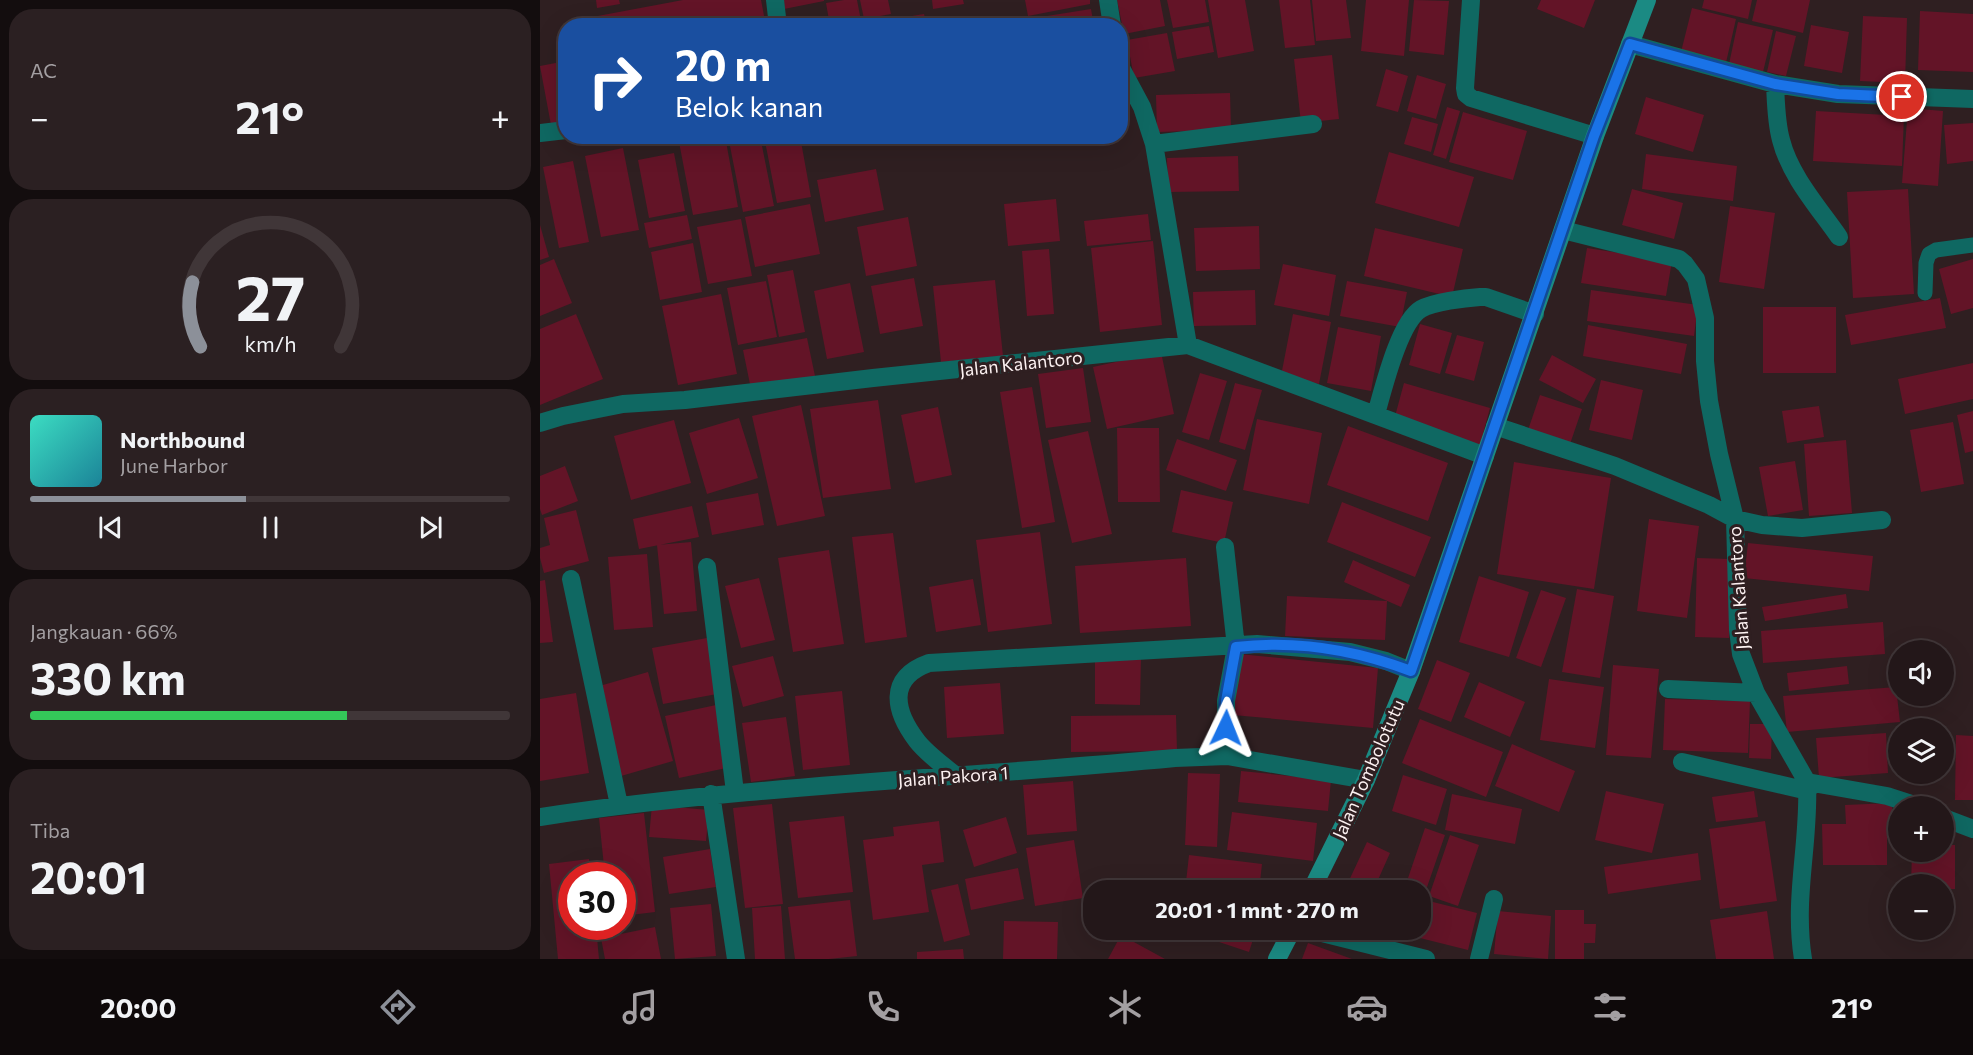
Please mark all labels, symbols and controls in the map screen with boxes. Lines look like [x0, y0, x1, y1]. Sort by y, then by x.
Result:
text: 20 m [675, 38, 771, 90]
icon: right [576, 42, 654, 120]
text: AC [30, 58, 57, 82]
pin [1876, 71, 1927, 122]
icon: arrive [1885, 80, 1918, 113]
text: 21° [235, 88, 304, 143]
text: Belok kanan [675, 90, 823, 123]
text: − [30, 96, 49, 137]
text: + [491, 96, 510, 137]
text: 27 [235, 258, 305, 334]
text: km/h [244, 330, 296, 356]
street label: Jalan Kalantoro [958, 346, 1084, 380]
text: Northbound [120, 426, 245, 453]
text: June Harbor [120, 453, 228, 477]
icon: previous [94, 511, 127, 544]
icon: pause [254, 511, 287, 544]
icon: next [414, 511, 447, 544]
street label: Jalan Kalantoro [1723, 525, 1753, 651]
text: Jangkauan · 66% [30, 619, 177, 643]
map controls [1888, 640, 1954, 940]
button: sound [1888, 640, 1954, 706]
text: 330 km [30, 649, 186, 704]
position arrow [1194, 696, 1258, 760]
street label: Jalan Tombolotutu [1327, 696, 1409, 842]
button: layers [1888, 718, 1954, 784]
street label: Jalan Pakora 1 [897, 761, 1009, 791]
button: + [1888, 796, 1954, 862]
text: Tiba [30, 818, 70, 842]
text: 20:01 [30, 848, 147, 903]
speed limit sign: 30 [558, 862, 636, 940]
button: − [1888, 874, 1954, 940]
text: 20:01 · 1 mnt · 270 m [1155, 896, 1359, 923]
icon: directions [377, 986, 419, 1028]
icon: music [619, 986, 661, 1028]
icon: phone [862, 986, 904, 1028]
icon: climate [1104, 986, 1146, 1028]
icon: car [1346, 986, 1388, 1028]
icon: filters [1589, 986, 1631, 1028]
text: 20:00 [100, 991, 176, 1024]
text: 21° [1831, 991, 1873, 1024]

